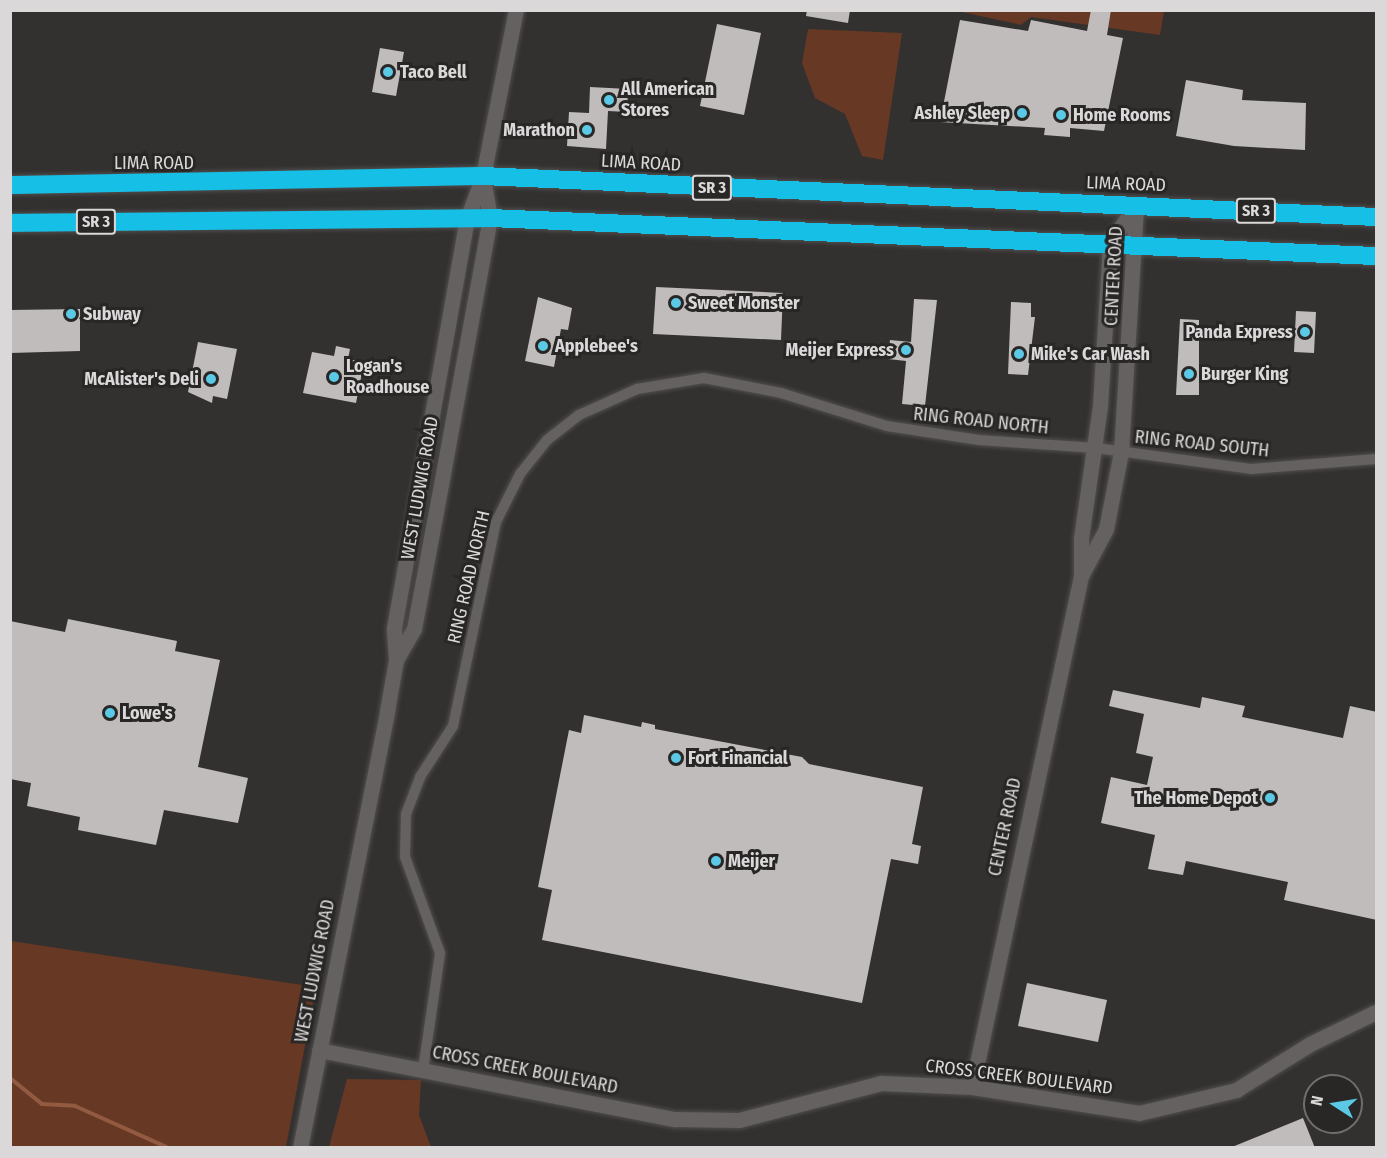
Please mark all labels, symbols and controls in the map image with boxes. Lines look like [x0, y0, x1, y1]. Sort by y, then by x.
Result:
place label: Taco Bell [400, 61, 467, 83]
marker: Taco Bell [381, 65, 395, 79]
place label: All American Stores [621, 79, 714, 122]
marker: All American Stores [602, 93, 616, 107]
place label: Ashley Sleep [915, 102, 1010, 124]
place label: Home Rooms [1073, 104, 1171, 126]
marker: Ashley Sleep [1015, 106, 1029, 120]
marker: Home Rooms [1054, 108, 1068, 122]
place label: Marathon [503, 119, 575, 141]
marker: Marathon [580, 123, 594, 137]
street label: LIMA ROAD [601, 150, 681, 176]
street label: LIMA ROAD [114, 152, 194, 174]
street label: LIMA ROAD [1086, 172, 1166, 196]
road number: SR 3 [691, 175, 733, 201]
road number: SR 3 [1235, 198, 1277, 224]
road number: SR 3 [75, 209, 117, 235]
street label: CENTER ROAD [1101, 225, 1127, 327]
place label: Sweet Monster [688, 292, 800, 314]
marker: Sweet Monster [669, 296, 683, 310]
place label: Subway [83, 303, 141, 325]
marker: Subway [64, 307, 78, 321]
place label: Panda Express [1186, 321, 1293, 343]
marker: Panda Express [1298, 325, 1312, 339]
place label: Applebee's [555, 335, 638, 357]
marker: Applebee's [536, 339, 550, 353]
place label: Meijer Express [786, 339, 894, 361]
marker: Meijer Express [899, 343, 913, 357]
place label: Mike's Car Wash [1031, 343, 1150, 365]
marker: Mike's Car Wash [1012, 347, 1026, 361]
place label: Logan's Roadhouse [346, 356, 429, 398]
place label: Burger King [1201, 363, 1288, 385]
marker: Burger King [1182, 367, 1196, 381]
place label: McAlister's Deli [84, 368, 199, 390]
marker: Logan's Roadhouse [327, 370, 341, 384]
marker: McAlister's Deli [204, 372, 218, 386]
street label: RING ROAD NORTH [912, 403, 1050, 439]
street label: WEST LUDWIG ROAD [397, 415, 443, 561]
street label: RING ROAD SOUTH [1134, 426, 1270, 462]
street label: RING ROAD NORTH [443, 508, 495, 646]
place label: Lowe's [122, 702, 173, 724]
marker: Lowe's [103, 706, 117, 720]
place label: Fort Financial [688, 747, 788, 769]
marker: Fort Financial [669, 751, 683, 765]
street label: CENTER ROAD [984, 776, 1026, 878]
place label: The Home Depot [1134, 787, 1258, 809]
marker: The Home Depot [1263, 791, 1277, 805]
place label: Meijer [728, 850, 775, 872]
marker: Meijer [709, 854, 723, 868]
street label: WEST LUDWIG ROAD [291, 898, 339, 1044]
street label: CROSS CREEK BOULEVARD [430, 1041, 620, 1099]
street label: CROSS CREEK BOULEVARD [924, 1055, 1114, 1099]
north arrow [1303, 1074, 1363, 1134]
text: N [1307, 1094, 1327, 1107]

